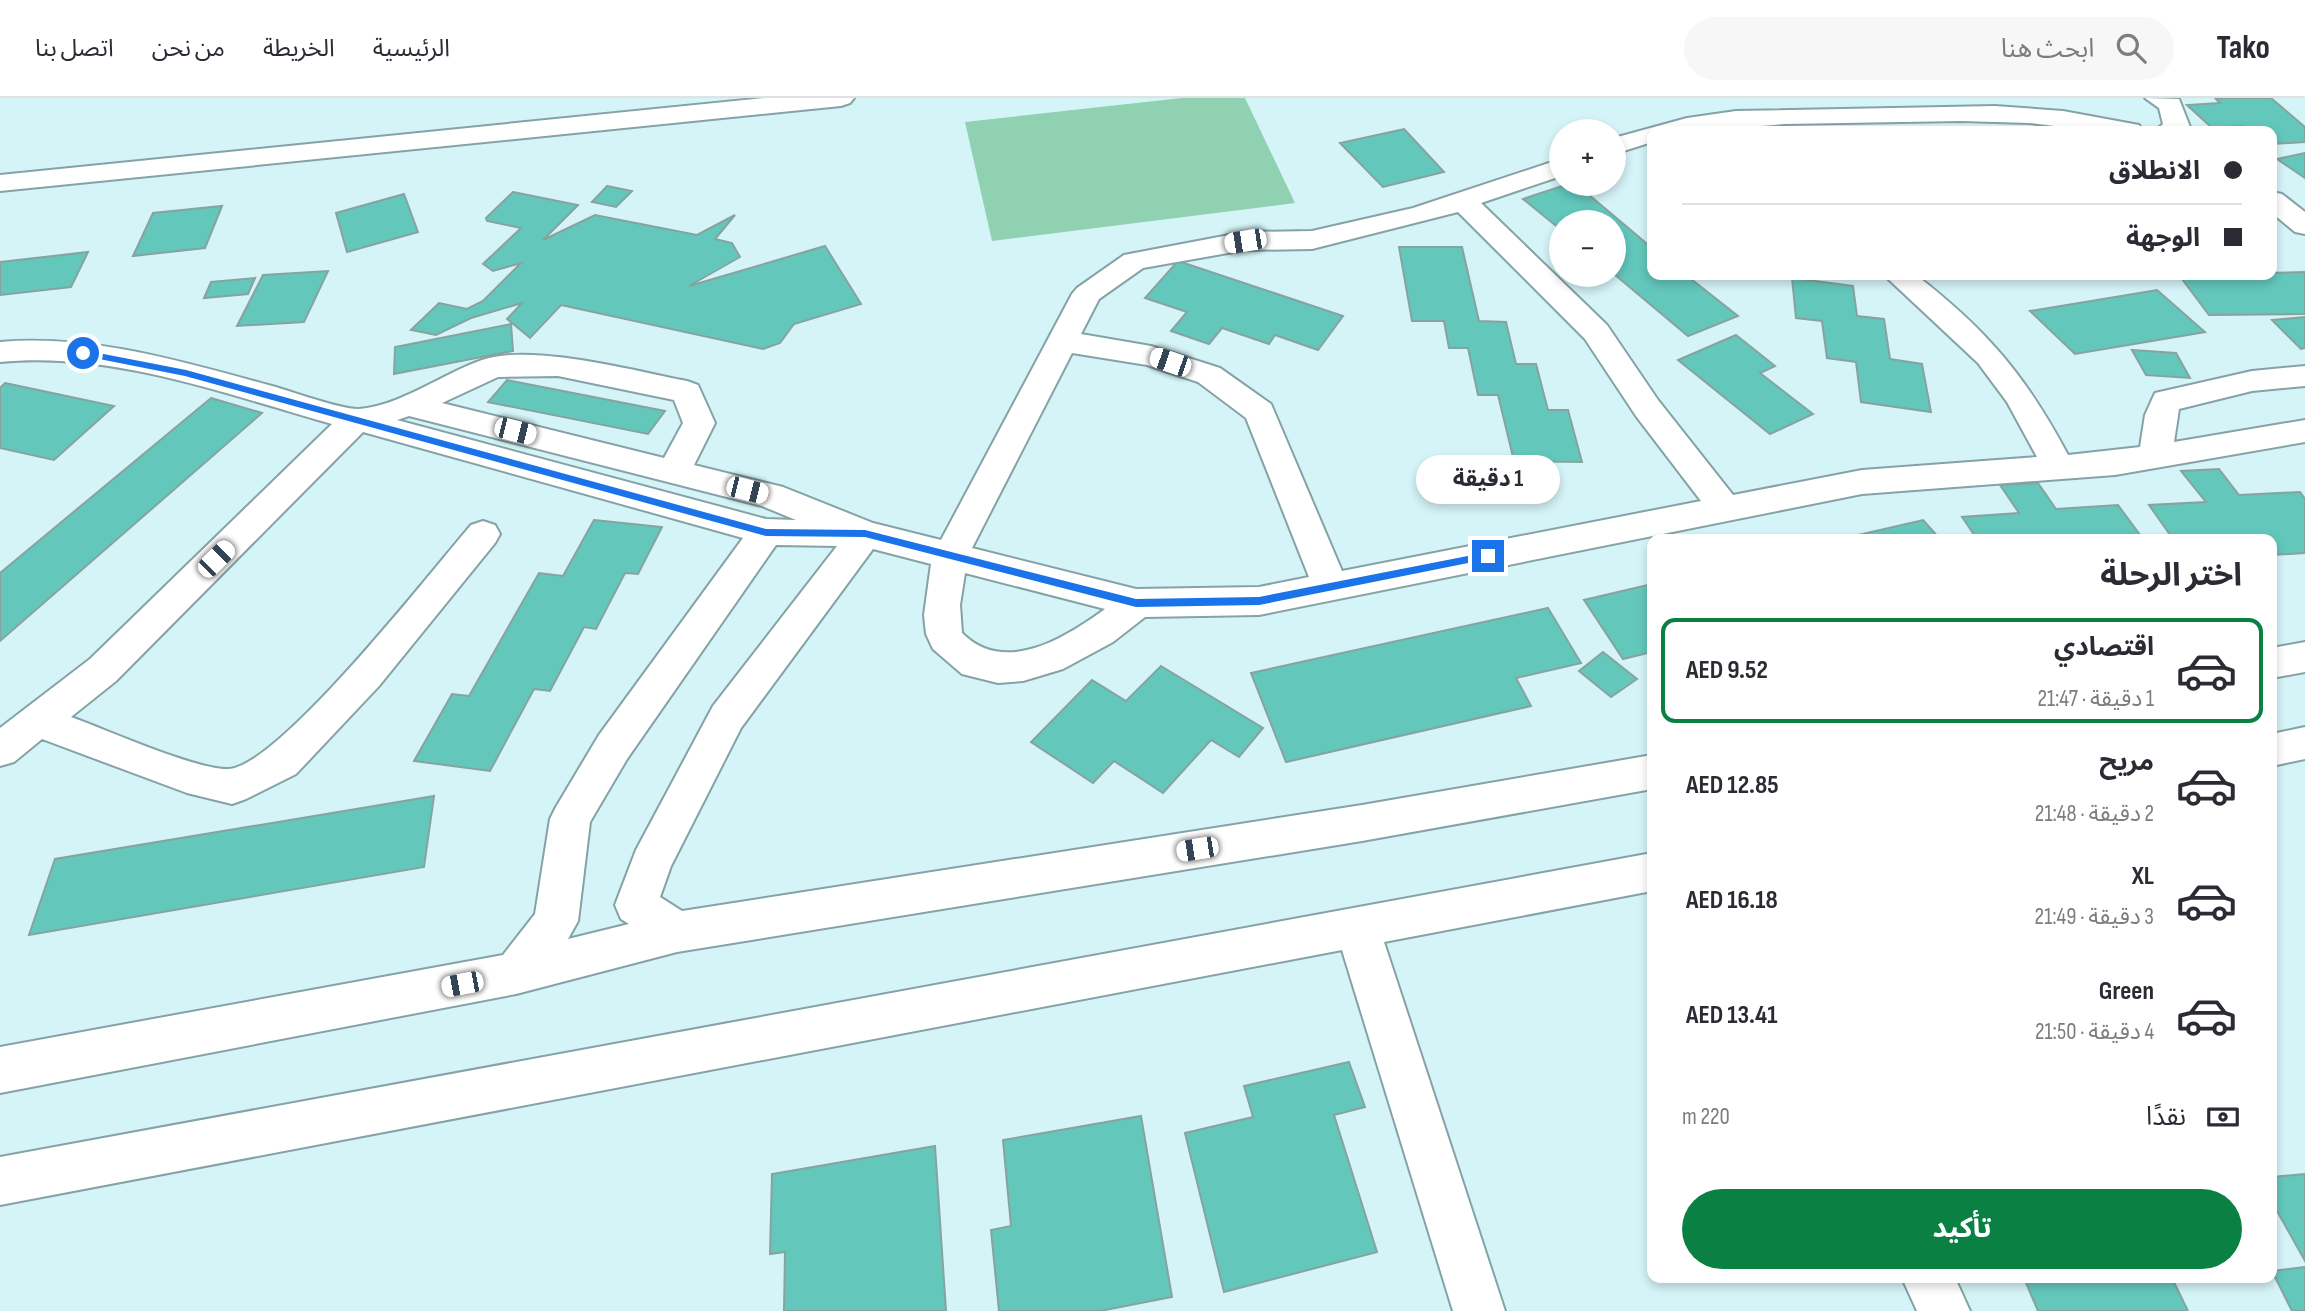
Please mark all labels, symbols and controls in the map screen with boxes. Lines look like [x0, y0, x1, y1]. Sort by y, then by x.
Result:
search box [1684, 17, 2174, 80]
text: Tako [2216, 28, 2270, 68]
icon: search [2112, 29, 2150, 67]
text: اتصل بنا [35, 34, 114, 63]
text: من نحن [152, 34, 225, 63]
text: الخريطة [263, 34, 335, 63]
text: الرئيسية [373, 34, 450, 63]
text: ابحث هنا [2001, 34, 2094, 65]
map controls [1549, 119, 1626, 287]
button: + [1549, 119, 1626, 196]
text: الانطلاق [2109, 156, 2200, 187]
button: − [1549, 210, 1626, 287]
text: الوجهة [2126, 223, 2200, 254]
car [1223, 227, 1268, 255]
route start [67, 337, 99, 369]
car [1147, 345, 1194, 379]
car [493, 416, 538, 446]
callout: 1 دقيقة [1416, 454, 1560, 504]
text: 1 دقيقة [1453, 465, 1523, 493]
car [725, 475, 770, 505]
car [194, 537, 239, 581]
route end [1472, 540, 1504, 572]
text: اختر الرحلة [2100, 556, 2242, 595]
text: اقتصادي [2054, 632, 2154, 663]
icon: car [2175, 639, 2238, 702]
text: AED 9.52 [1686, 655, 1768, 686]
text: 1 دقيقة · 21:47 [2037, 685, 2154, 713]
text: مريح [2099, 747, 2154, 778]
icon: car [2175, 754, 2238, 817]
text: AED 12.85 [1686, 770, 1779, 801]
text: 2 دقيقة · 21:48 [2035, 800, 2154, 828]
car [1175, 835, 1220, 863]
text: XL [2132, 861, 2154, 892]
icon: car [2175, 869, 2238, 932]
text: AED 16.18 [1686, 885, 1778, 916]
text: 3 دقيقة · 21:49 [2035, 903, 2154, 931]
car [440, 970, 485, 998]
text: Green [2099, 976, 2154, 1007]
icon: car [2175, 984, 2238, 1047]
text: AED 13.41 [1686, 1000, 1777, 1031]
text: 4 دقيقة · 21:50 [2035, 1018, 2154, 1046]
icon: cash [2204, 1098, 2242, 1136]
text: نقدًا [2146, 1102, 2186, 1133]
text: 220 m [1682, 1103, 1730, 1131]
button: تأكيد [1682, 1189, 2242, 1269]

